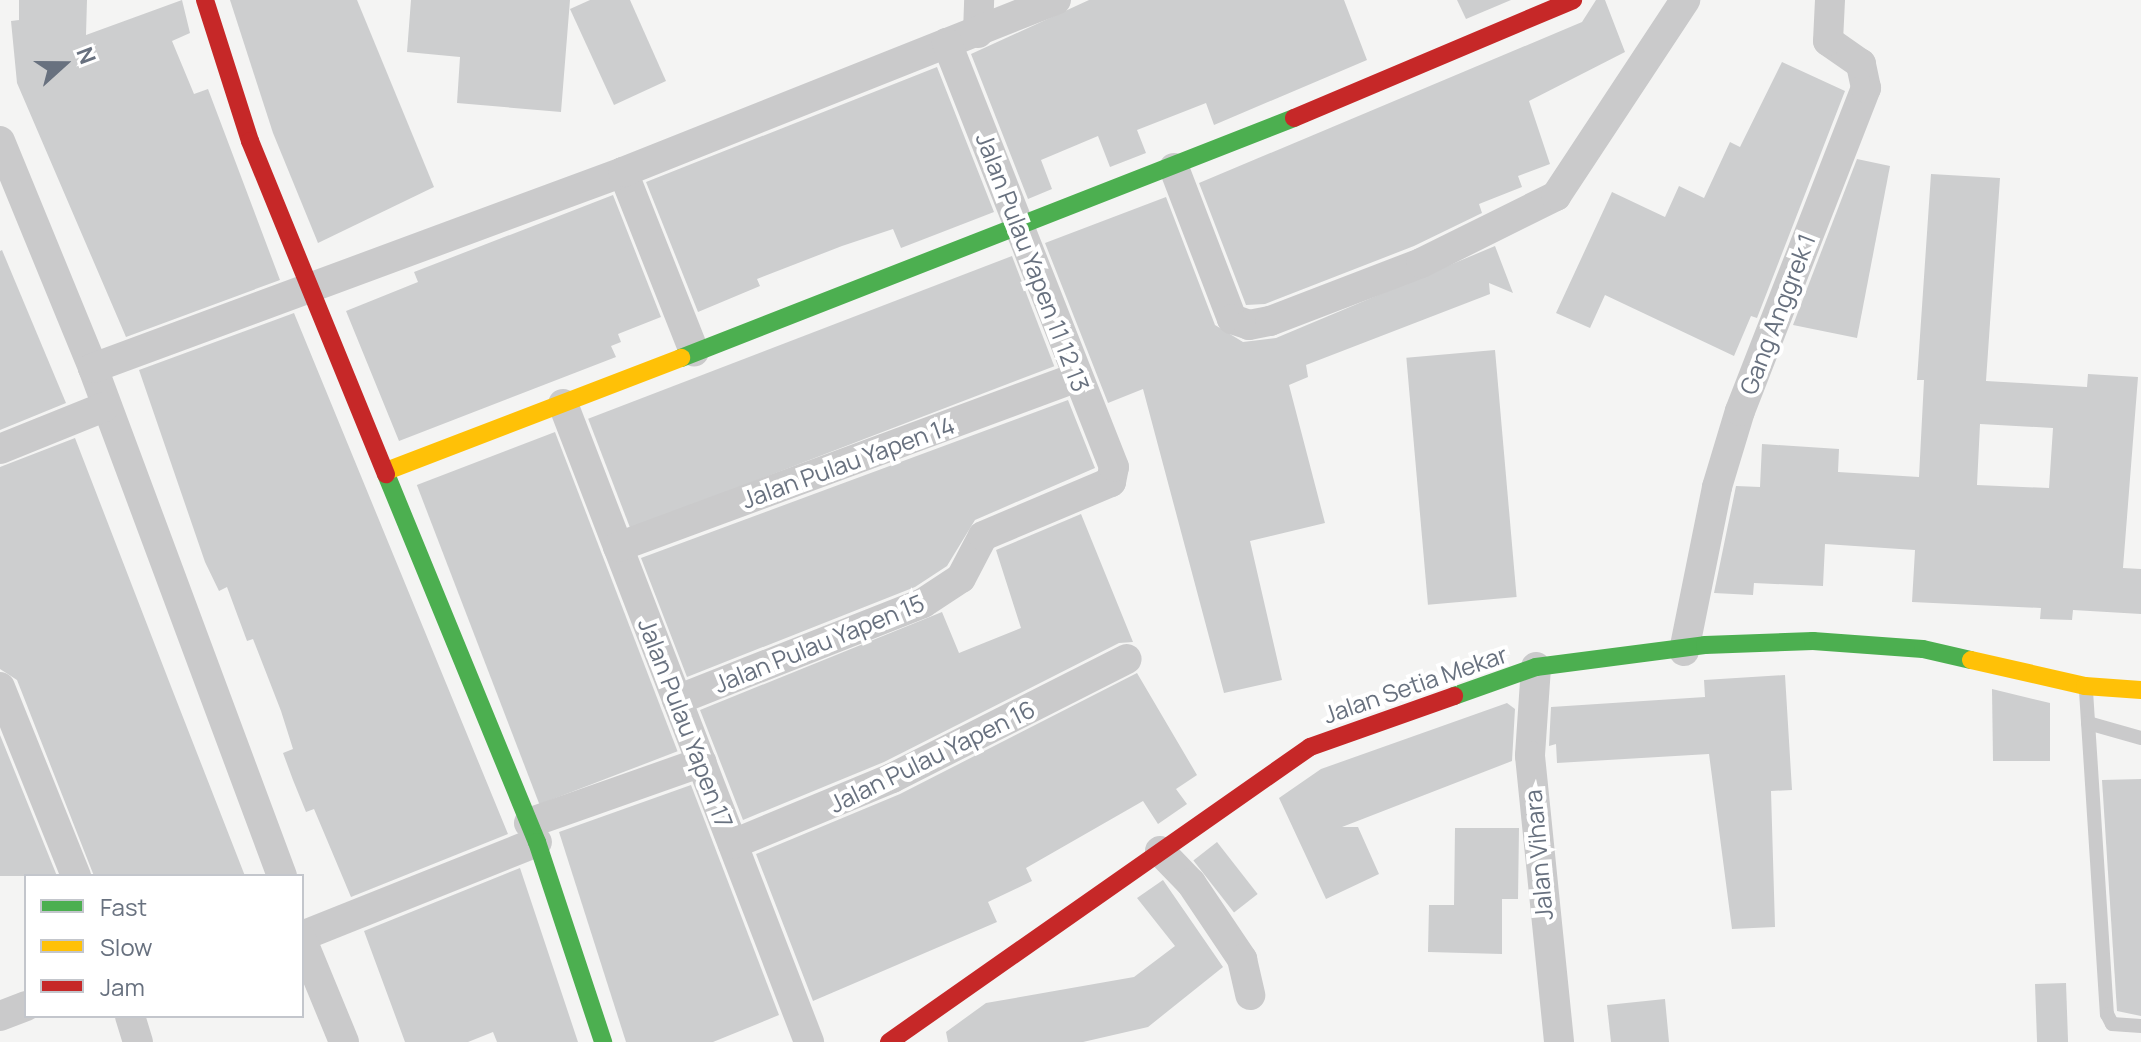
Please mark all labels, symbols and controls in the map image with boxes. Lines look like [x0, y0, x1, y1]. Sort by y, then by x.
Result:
north arrow [24, 24, 104, 104]
text: N [70, 43, 103, 68]
street label: Jalan Pulau Yapen 11 12 13 [970, 129, 1096, 395]
street label: Gang Anggrek 1 [1733, 230, 1821, 398]
street label: Jalan Pulau Yapen 14 [738, 410, 958, 514]
street label: Jalan Pulau Yapen 15 [710, 588, 928, 698]
street label: Jalan Pulau Yapen 17 [633, 614, 739, 832]
street label: Jalan Setia Mekar [1319, 639, 1511, 729]
street label: Jalan Pulau Yapen 16 [825, 694, 1039, 818]
street label: Jalan Vihara [1518, 788, 1558, 922]
legend [24, 874, 304, 1018]
text: Fast [100, 890, 147, 923]
text: Slow [100, 930, 153, 963]
text: Jam [100, 970, 145, 1003]

